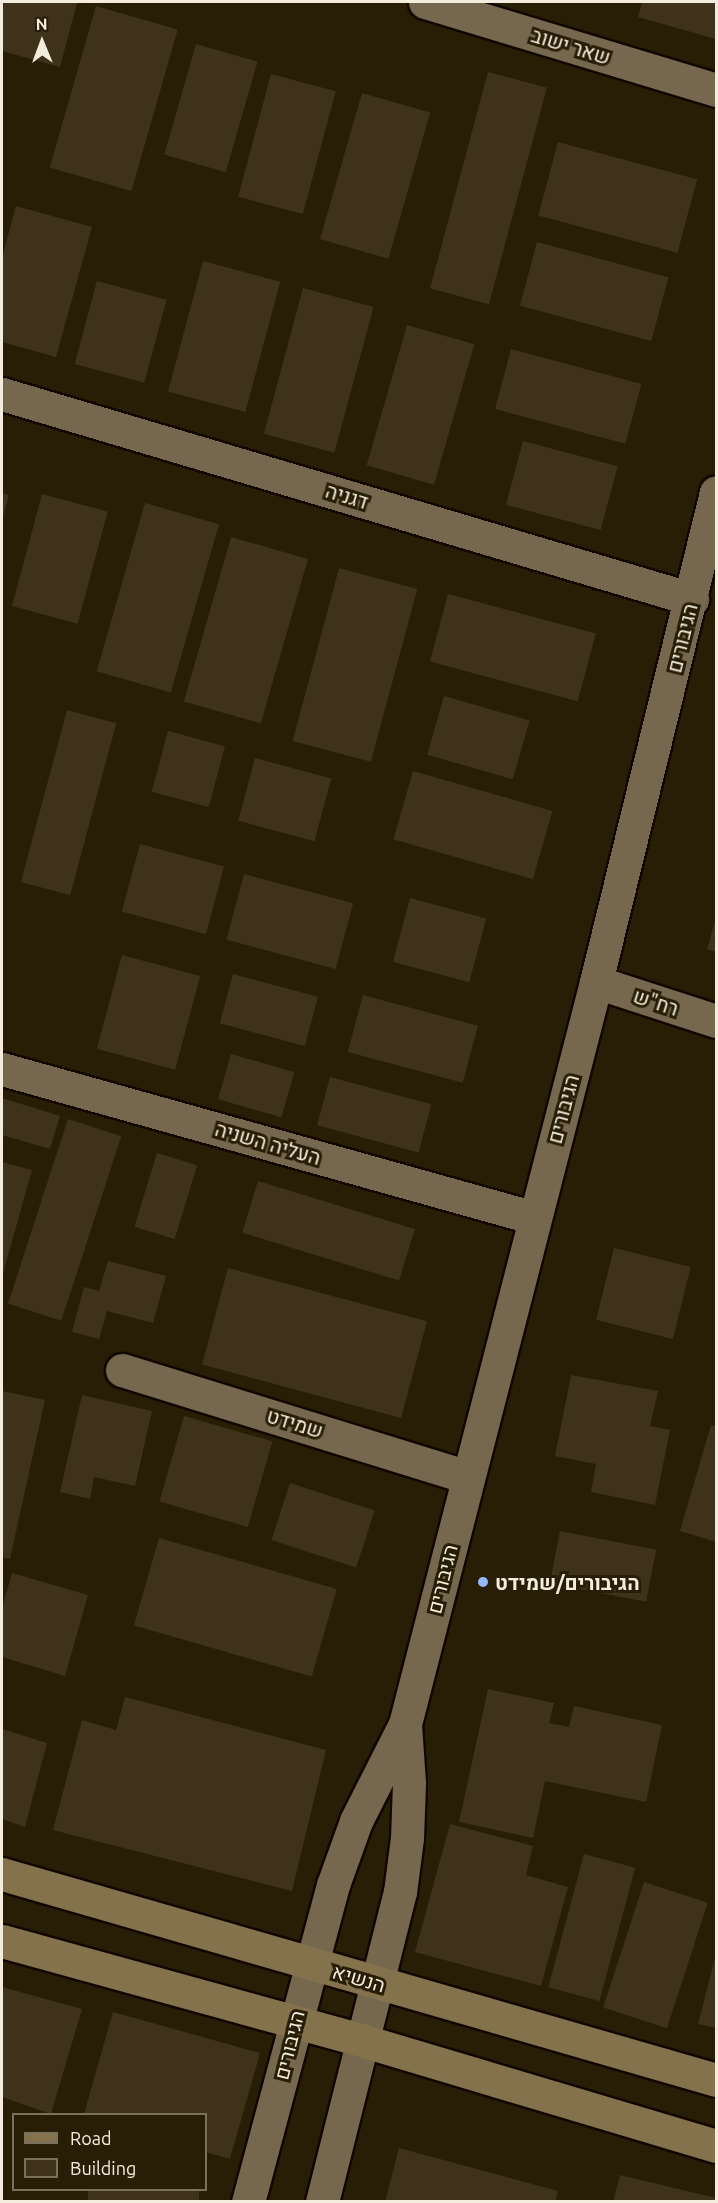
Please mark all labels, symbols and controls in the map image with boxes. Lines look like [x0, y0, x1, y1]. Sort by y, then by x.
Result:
north arrow [12, 12, 72, 72]
text: N [36, 15, 48, 33]
street label: שאר ישוב [529, 23, 613, 69]
street label: דגניה [323, 478, 371, 514]
street label: הגיבורים [662, 601, 702, 675]
street label: רח"ש [630, 984, 682, 1020]
street label: הגיבורים [542, 1072, 584, 1146]
street label: העליה השניה [212, 1116, 324, 1170]
street label: שמידט [264, 1403, 326, 1443]
street label: הגיבורים [422, 1542, 462, 1616]
place label: הגיבורים/שמידט [495, 1570, 640, 1594]
marker: הגיבורים/שמידט [476, 1575, 490, 1589]
street label: הנשיא [330, 1959, 388, 1997]
street label: הגיבורים [269, 2008, 309, 2082]
legend [12, 2113, 207, 2191]
text: Road [70, 2128, 112, 2148]
text: Building [70, 2158, 136, 2178]

